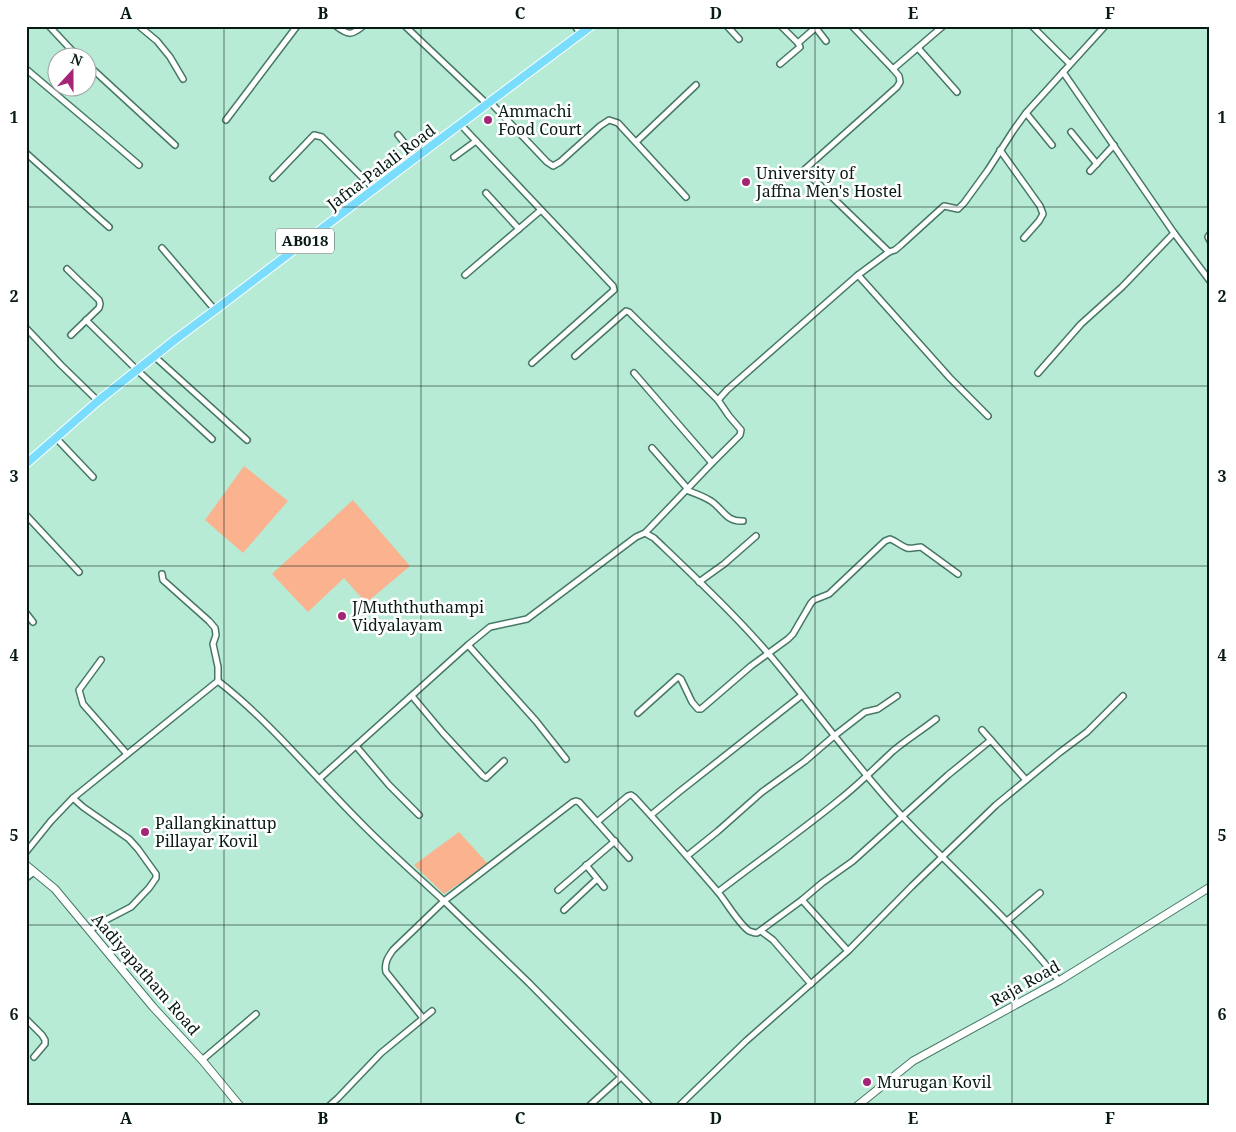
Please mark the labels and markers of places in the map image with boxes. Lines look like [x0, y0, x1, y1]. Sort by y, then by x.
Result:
place label: Ammachi Food Court [498, 100, 582, 140]
marker: Ammachi Food Court [482, 114, 494, 126]
place label: University of Jaffna Men's Hostel [755, 162, 902, 202]
marker: University of Jaffna Men's Hostel [740, 176, 752, 188]
place label: J/Muththuthampi Vidyalayam [351, 596, 484, 636]
marker: J/Muththuthampi Vidyalayam [336, 610, 348, 622]
place label: Pallangkinattup Pillayar Kovil [155, 812, 277, 852]
marker: Pallangkinattup Pillayar Kovil [139, 826, 151, 838]
place label: Murugan Kovil [877, 1071, 991, 1093]
marker: Murugan Kovil [861, 1076, 873, 1088]

